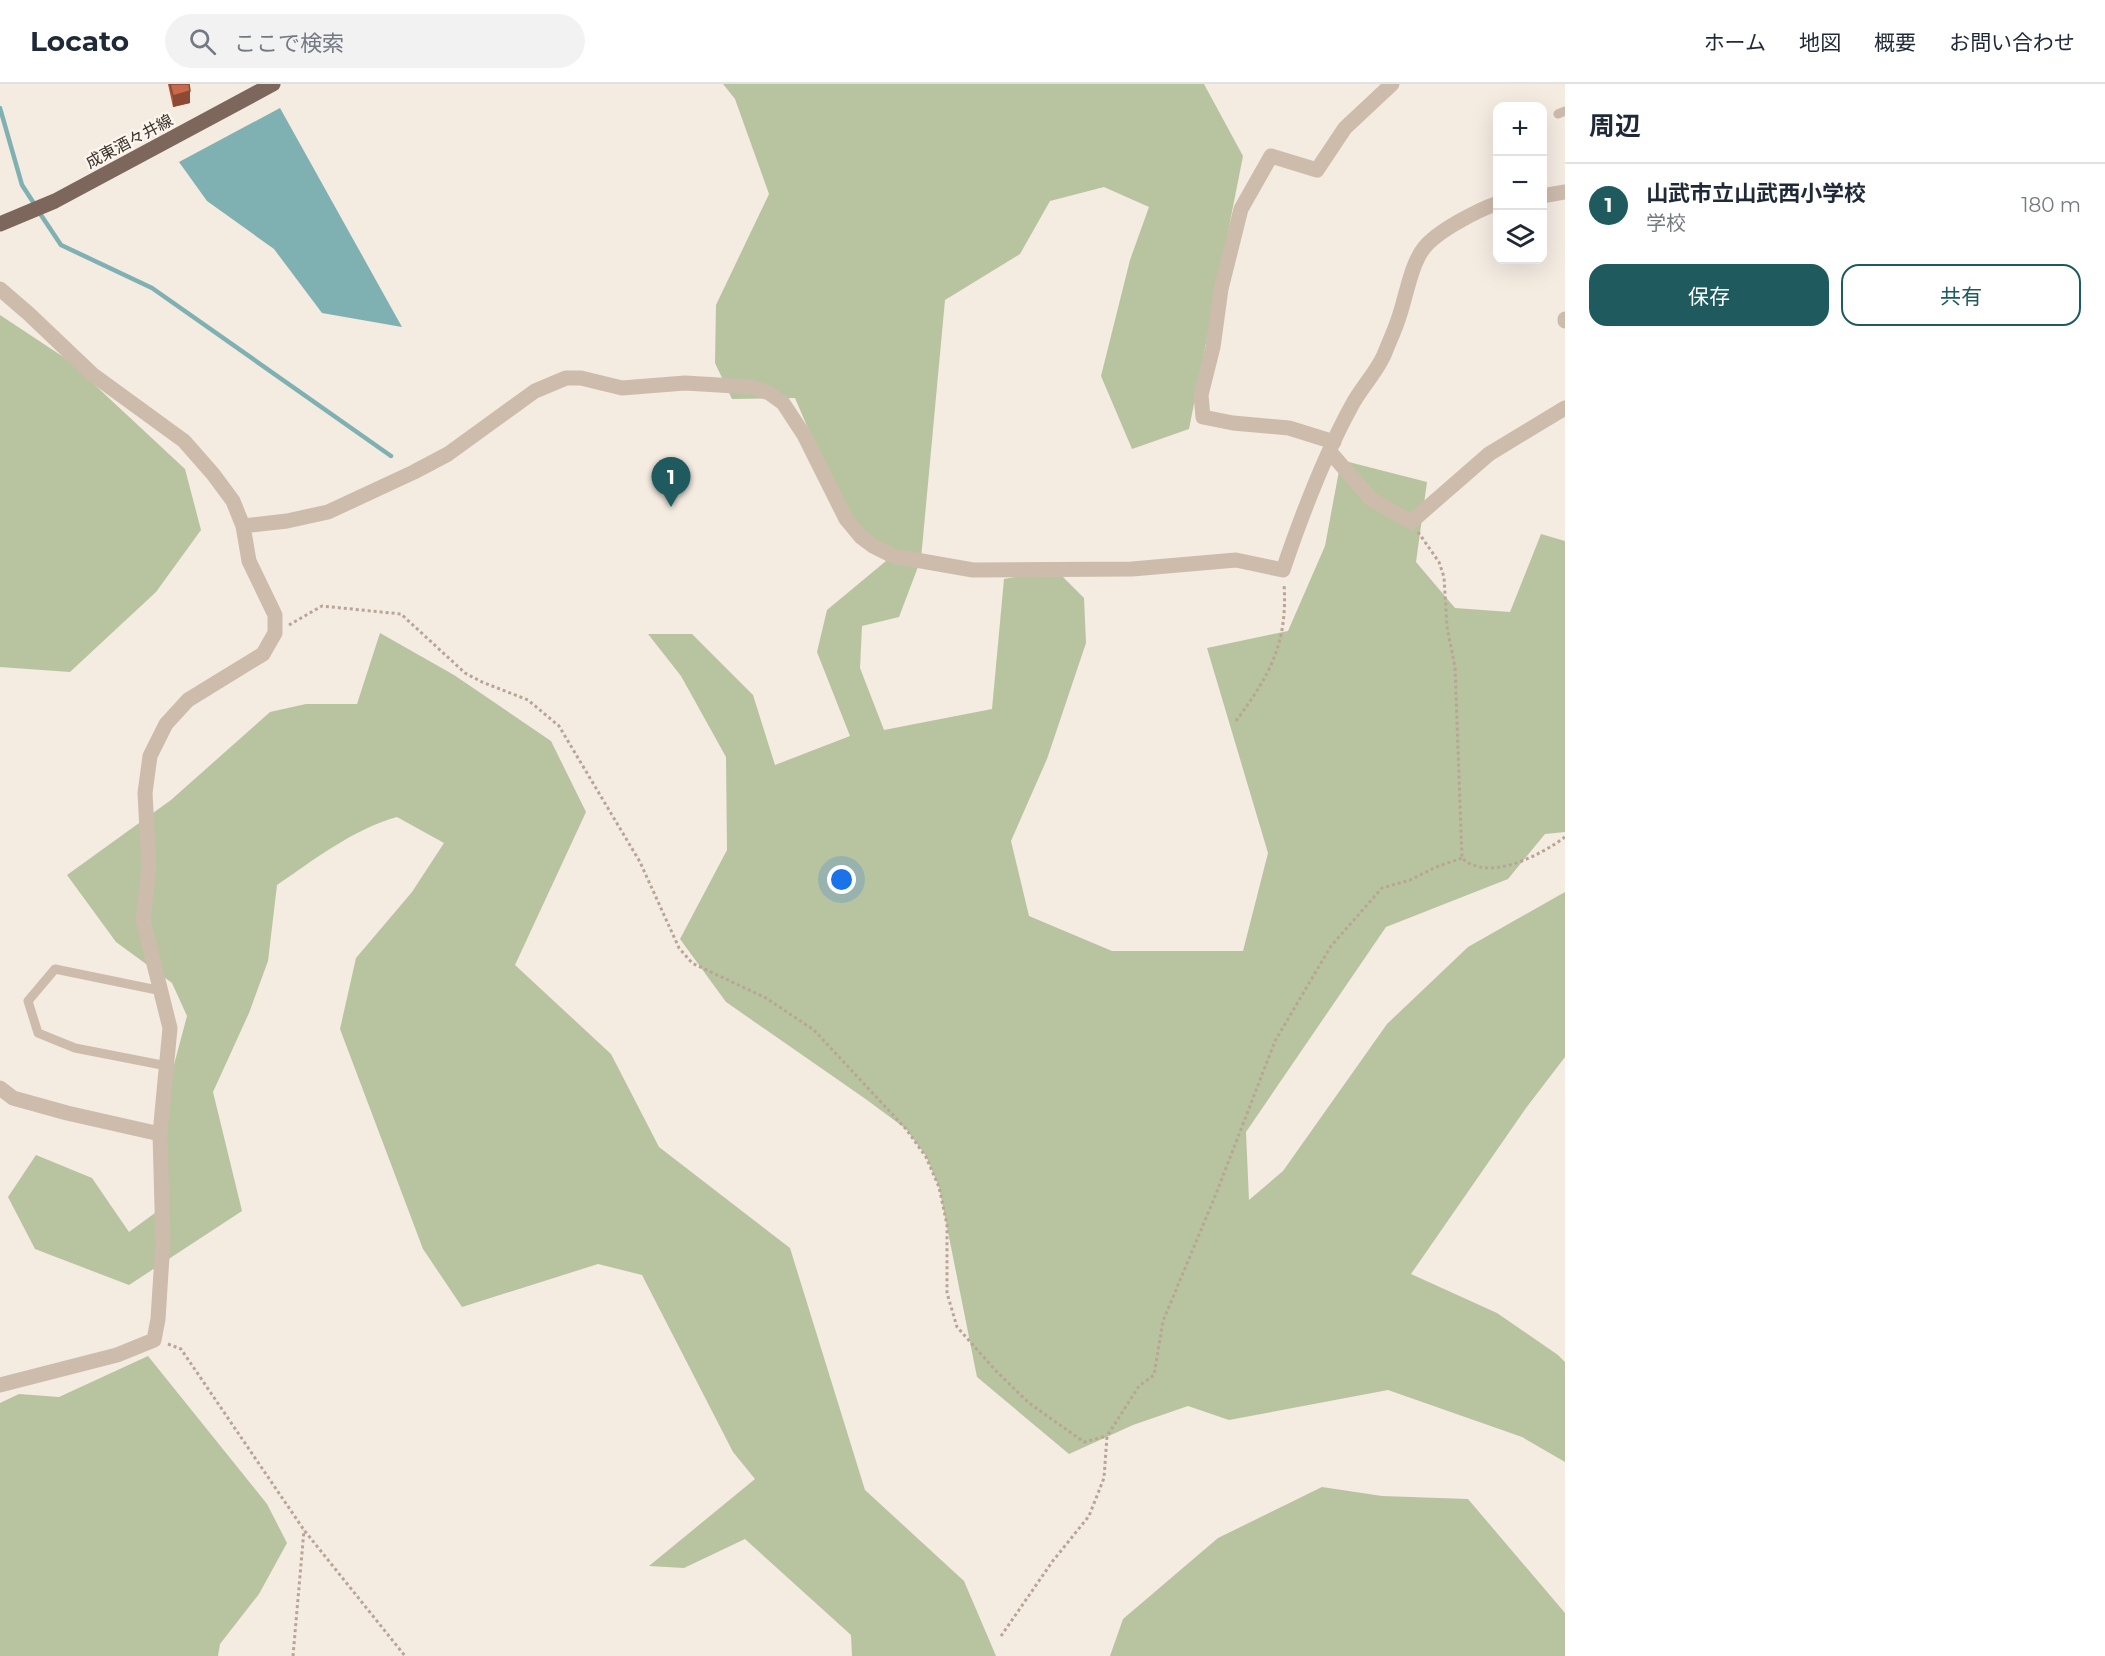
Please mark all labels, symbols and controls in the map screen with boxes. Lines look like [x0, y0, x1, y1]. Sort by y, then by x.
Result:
search box [165, 14, 585, 68]
text: Locato [30, 24, 129, 58]
icon: search [186, 25, 219, 58]
text: ここで検索 [234, 30, 344, 57]
text: ホーム [1704, 30, 1766, 55]
text: 地図 [1799, 30, 1841, 55]
text: 概要 [1874, 30, 1916, 55]
text: お問い合わせ [1949, 30, 2075, 55]
map controls [1493, 102, 1547, 264]
button: + [1493, 102, 1547, 156]
text: 周辺 [1589, 110, 1641, 142]
street label: 成東酒々井線 [82, 111, 176, 172]
button: − [1493, 156, 1547, 210]
text: 山武市立山武西小学校 [1646, 180, 1866, 207]
text: 1 [1605, 193, 1612, 217]
text: 180 m [2021, 193, 2081, 217]
button: layers [1493, 210, 1547, 264]
text: 学校 [1646, 211, 1686, 235]
button: 保存 [1589, 264, 1829, 326]
button: 共有 [1841, 264, 2081, 326]
pin: 1 [652, 458, 690, 507]
your location [827, 865, 856, 894]

